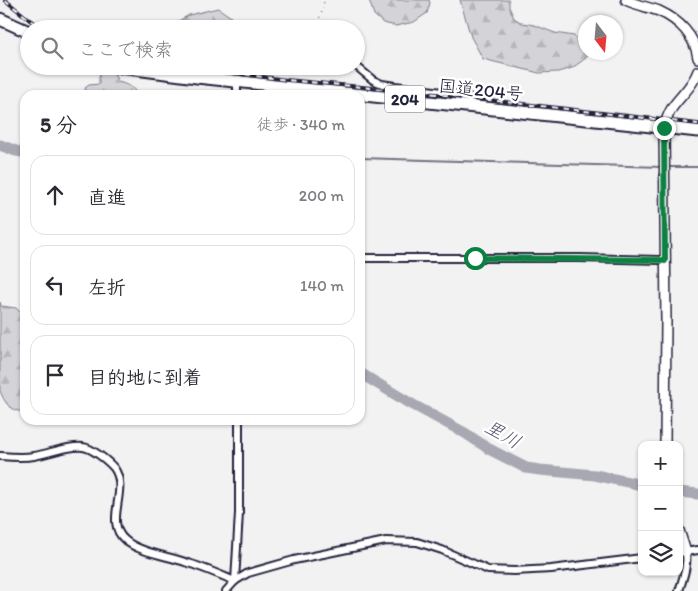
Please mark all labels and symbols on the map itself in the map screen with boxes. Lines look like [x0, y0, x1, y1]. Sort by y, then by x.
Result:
north arrow [578, 15, 623, 60]
street label: 国道204号 [437, 75, 525, 105]
road number: 204 [385, 86, 425, 112]
route end [653, 117, 676, 140]
route start [464, 247, 487, 270]
water label: 里川 [481, 415, 525, 453]

